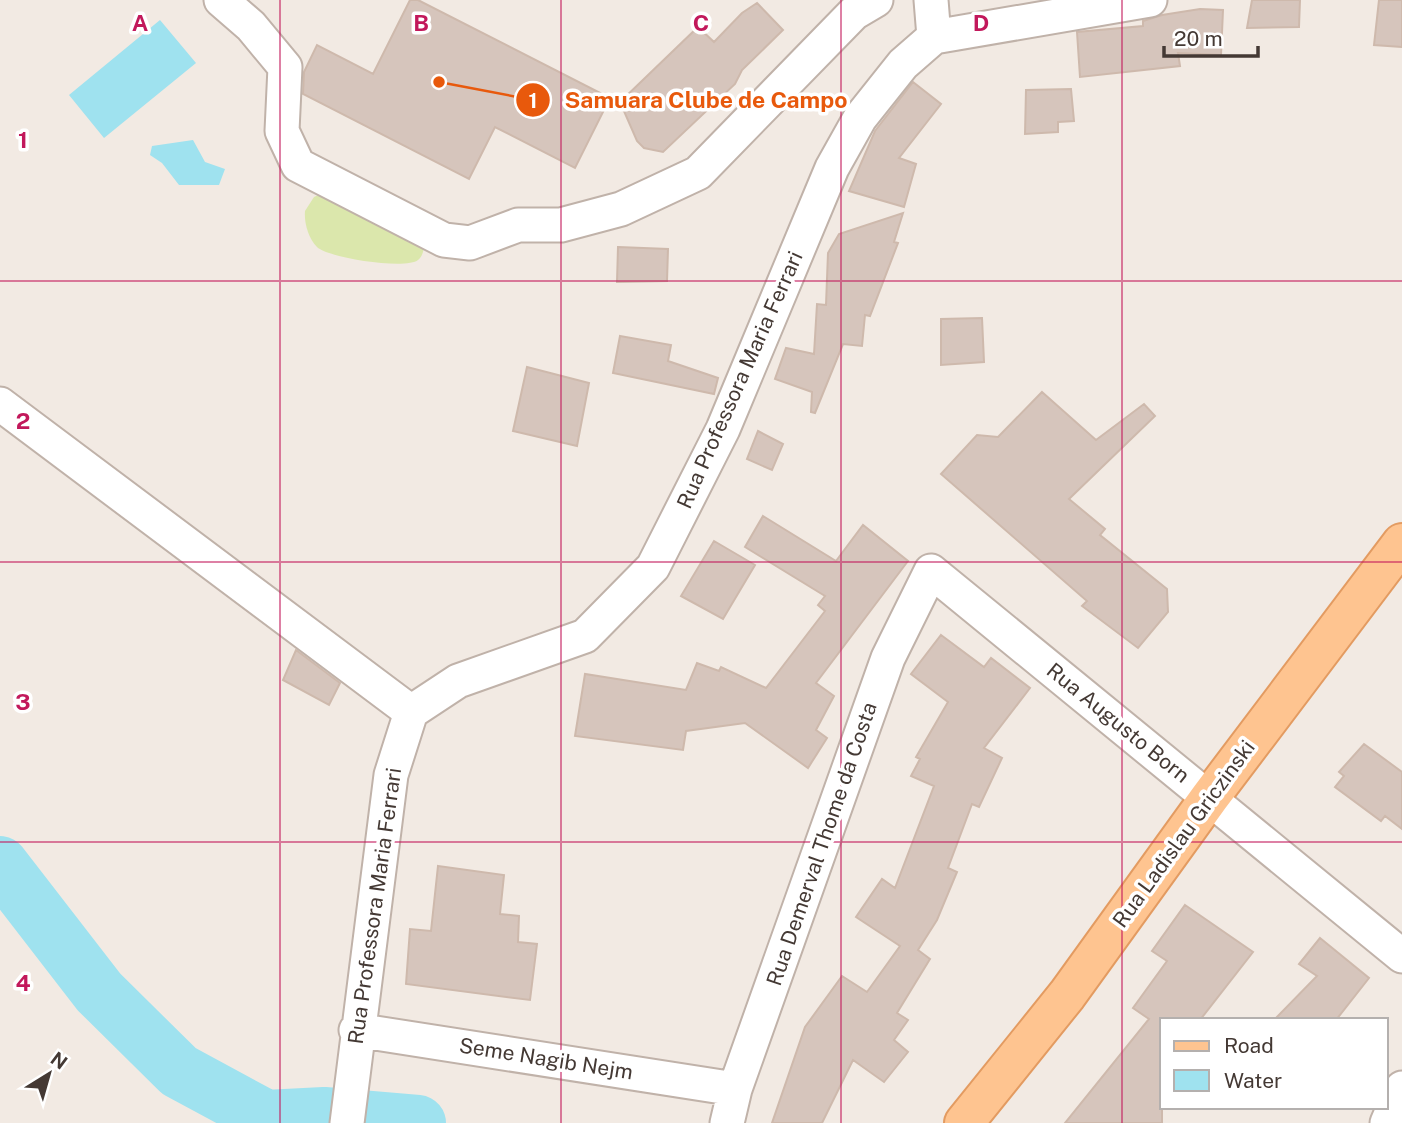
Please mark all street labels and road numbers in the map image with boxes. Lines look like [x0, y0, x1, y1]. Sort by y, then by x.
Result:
street label: Rua Professora Maria Ferrari [671, 247, 808, 512]
street label: Rua Augusto Born [1042, 657, 1195, 788]
street label: Rua Demerval Thome da Costa [761, 699, 882, 989]
street label: Rua Ladislau Griczinski [1107, 735, 1260, 932]
street label: Rua Professora Maria Ferrari [343, 766, 406, 1046]
street label: Seme Nagib Nejm [457, 1032, 635, 1085]

